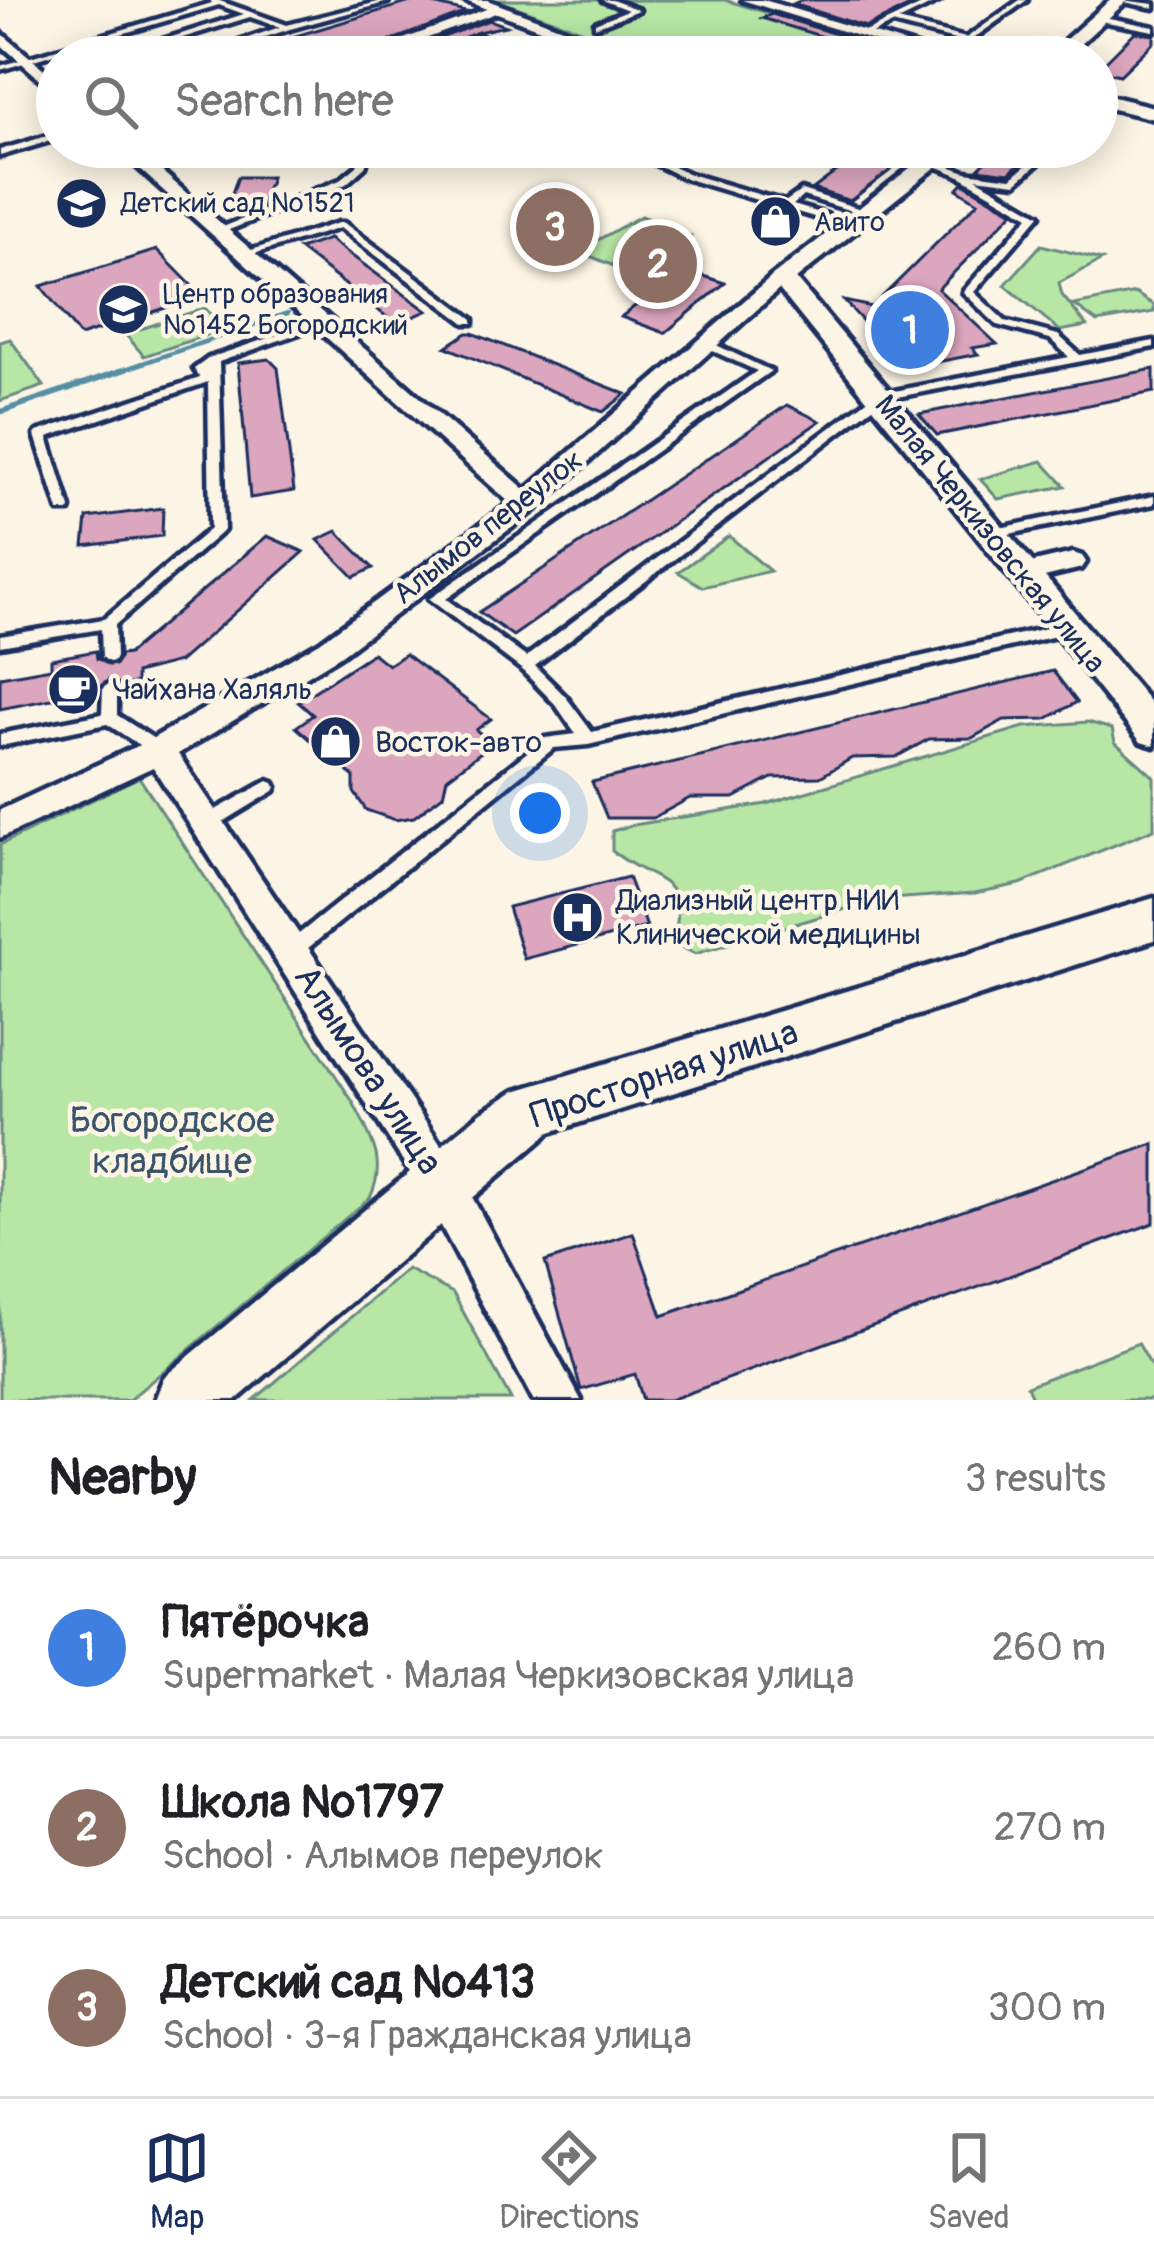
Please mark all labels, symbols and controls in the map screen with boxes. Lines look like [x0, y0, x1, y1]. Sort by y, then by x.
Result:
search box [36, 36, 1118, 168]
icon: search [78, 69, 144, 135]
text: Search here [174, 74, 394, 130]
school or university icon: Детский сад №1521 [54, 175, 110, 231]
pin: 3 [516, 182, 594, 272]
place label: Детский сад №1521 [120, 187, 354, 220]
shop icon: Авито [747, 194, 803, 250]
place label: Авито [814, 206, 885, 239]
pin: 2 [619, 219, 697, 309]
place label: Центр образования №1452 Богородский [163, 278, 408, 342]
school or university icon: Центр образования №1452 Богородский [96, 282, 152, 338]
pin: 1 [871, 285, 949, 375]
street label: Малая Черкизовская улица [866, 388, 1114, 680]
street label: Алымов переулок [386, 441, 590, 613]
cafe icon: Чайхана Халяль [45, 661, 101, 717]
place label: Чайхана Халяль [112, 671, 312, 708]
shop icon: Восток-авто [308, 714, 364, 770]
place label: Восток-авто [375, 724, 542, 761]
your location [510, 783, 570, 843]
place label: Диализный центр НИИ Клинической медицины [615, 882, 921, 953]
hospital icon: Диализный центр НИИ Клинической медицины [549, 889, 605, 945]
street label: Алымова улица [284, 957, 452, 1183]
street label: Просторная улица [524, 1010, 804, 1138]
park label: Богородское кладбище [70, 1098, 274, 1184]
text: Nearby [48, 1446, 196, 1510]
text: 3 results [965, 1454, 1106, 1503]
text: Пятёрочка [162, 1595, 369, 1651]
text: 1 [79, 1623, 95, 1672]
text: 260 m [992, 1623, 1106, 1672]
text: Supermarket · Малая Черкизовская улица [162, 1651, 854, 1700]
text: Школа №1797 [162, 1775, 444, 1831]
text: 2 [76, 1803, 98, 1852]
text: 270 m [994, 1803, 1106, 1852]
text: School · Алымов переулок [162, 1831, 604, 1880]
text: Детский сад №413 [162, 1955, 535, 2011]
text: 3 [76, 1983, 98, 2032]
text: 300 m [988, 1983, 1106, 2032]
text: School · 3-я Гражданская улица [162, 2011, 692, 2060]
tab: Map [144, 2125, 210, 2238]
tab: Directions [499, 2125, 639, 2238]
tab: Saved [928, 2125, 1010, 2238]

